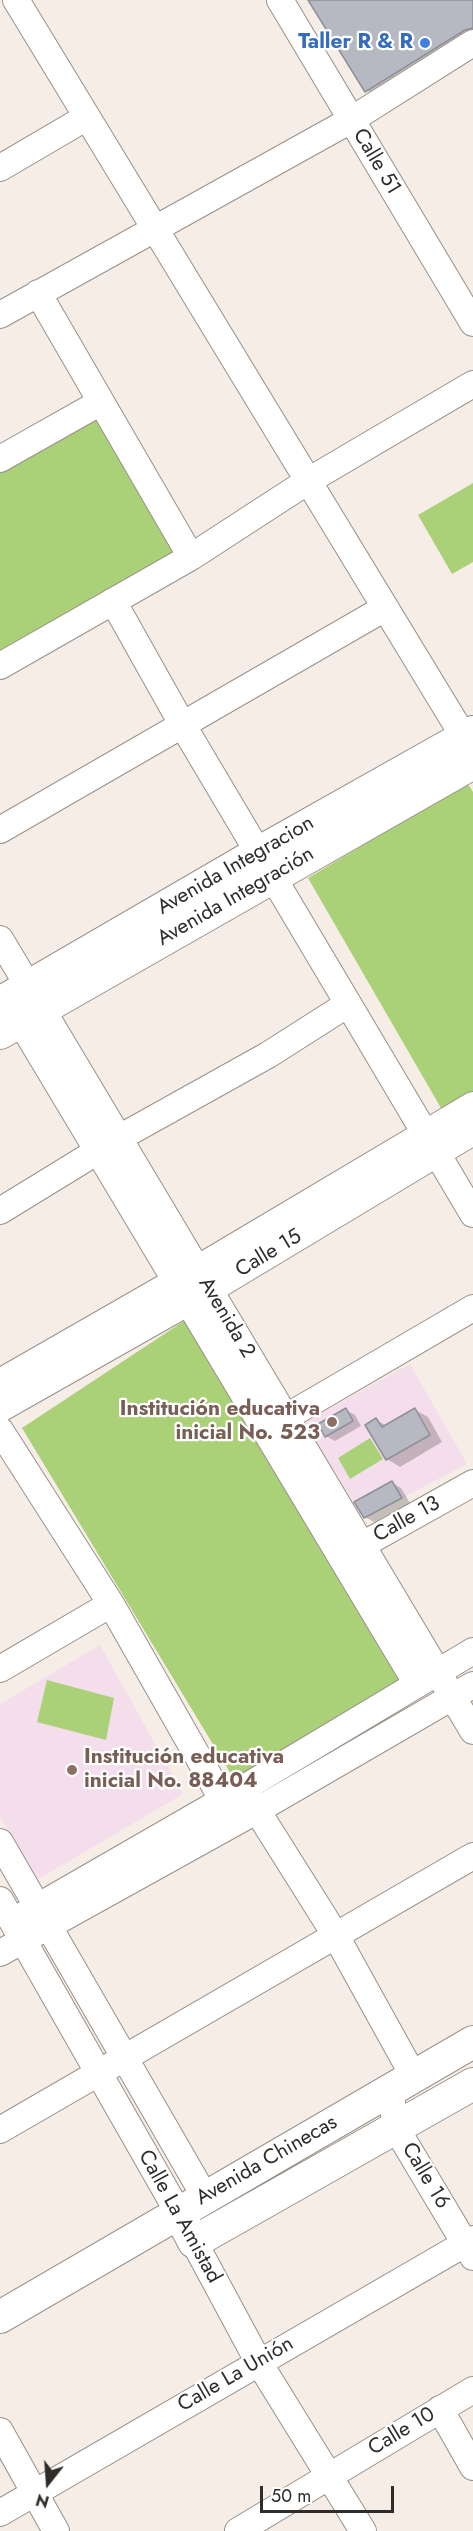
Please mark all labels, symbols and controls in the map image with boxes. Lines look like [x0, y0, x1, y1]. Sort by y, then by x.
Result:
place label: Taller R & R [298, 30, 413, 56]
marker: Taller R & R [418, 36, 432, 50]
street label: Calle 51 [347, 124, 405, 200]
street label: Avenida Integracion [153, 811, 319, 921]
street label: Avenida Integración [153, 842, 319, 952]
street label: Calle 15 [231, 1225, 307, 1283]
street label: Avenida 2 [192, 1273, 260, 1363]
place label: Institución educativa inicial No. 523 [120, 1397, 320, 1447]
marker: Institución educativa inicial No. 523 [325, 1415, 339, 1429]
street label: Calle 13 [369, 1491, 445, 1549]
place label: Institución educativa inicial No. 88404 [84, 1745, 284, 1795]
marker: Institución educativa inicial No. 88404 [65, 1763, 79, 1777]
street label: Avenida Chinecas [192, 2110, 342, 2212]
street label: Calle 16 [395, 2138, 455, 2214]
street label: Calle La Amistad [132, 2146, 226, 2288]
street label: Calle La Unión [174, 2332, 298, 2418]
street label: Calle 10 [364, 2402, 440, 2462]
north arrow [18, 2453, 78, 2513]
scale bar [263, 2474, 396, 2512]
text: 50 m [271, 2483, 311, 2509]
text: N [33, 2488, 52, 2514]

